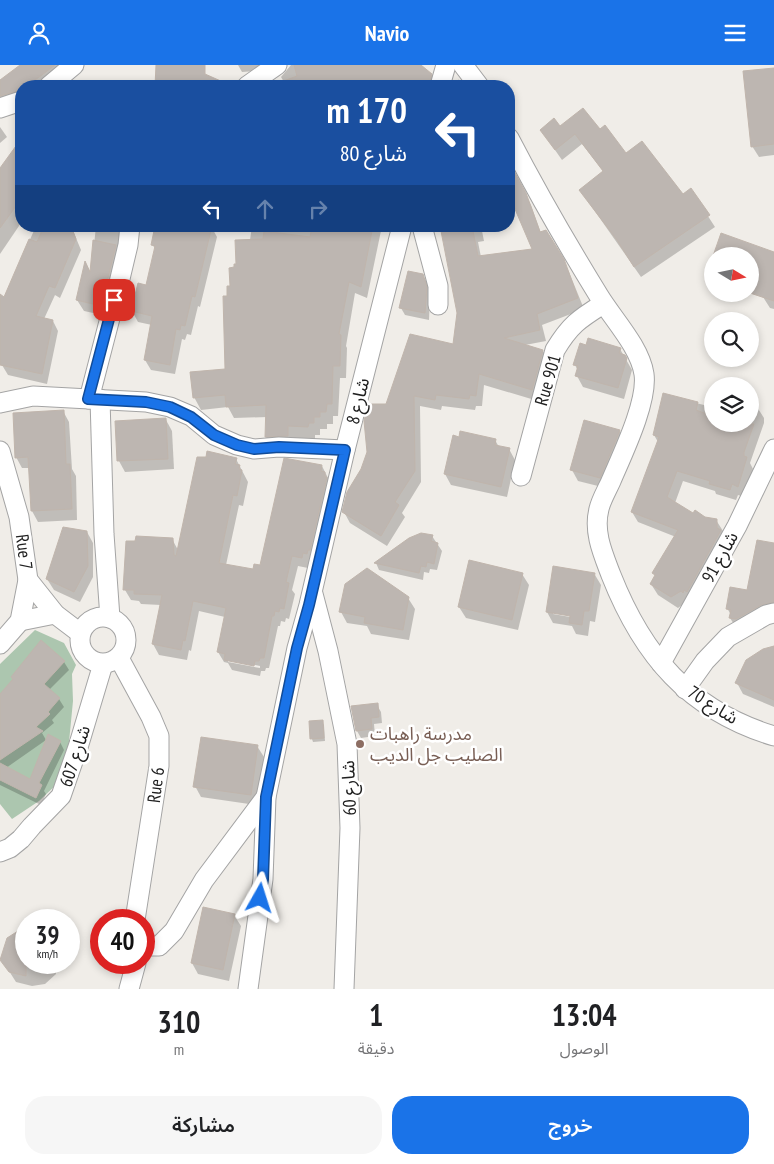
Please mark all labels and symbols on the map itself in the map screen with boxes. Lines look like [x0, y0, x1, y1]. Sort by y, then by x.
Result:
north arrow [704, 247, 759, 303]
pin [93, 279, 135, 321]
street label: Rue 901 [529, 352, 566, 408]
street label: شارع 8 [341, 375, 377, 427]
street label: شارع 91 [696, 527, 746, 588]
street label: Rue 7 [11, 533, 38, 571]
street label: شارع 70 [682, 680, 743, 731]
street label: شارع 607 [54, 722, 98, 790]
place label: مدرسة راهبات الصليب جل الديب [370, 722, 503, 766]
marker: مدرسة راهبات الصليب جل الديب [354, 738, 366, 750]
street label: شارع 60 [336, 760, 364, 816]
street label: Rue 6 [142, 766, 169, 804]
position arrow [233, 871, 285, 923]
speed limit sign: 40 [90, 909, 155, 974]

